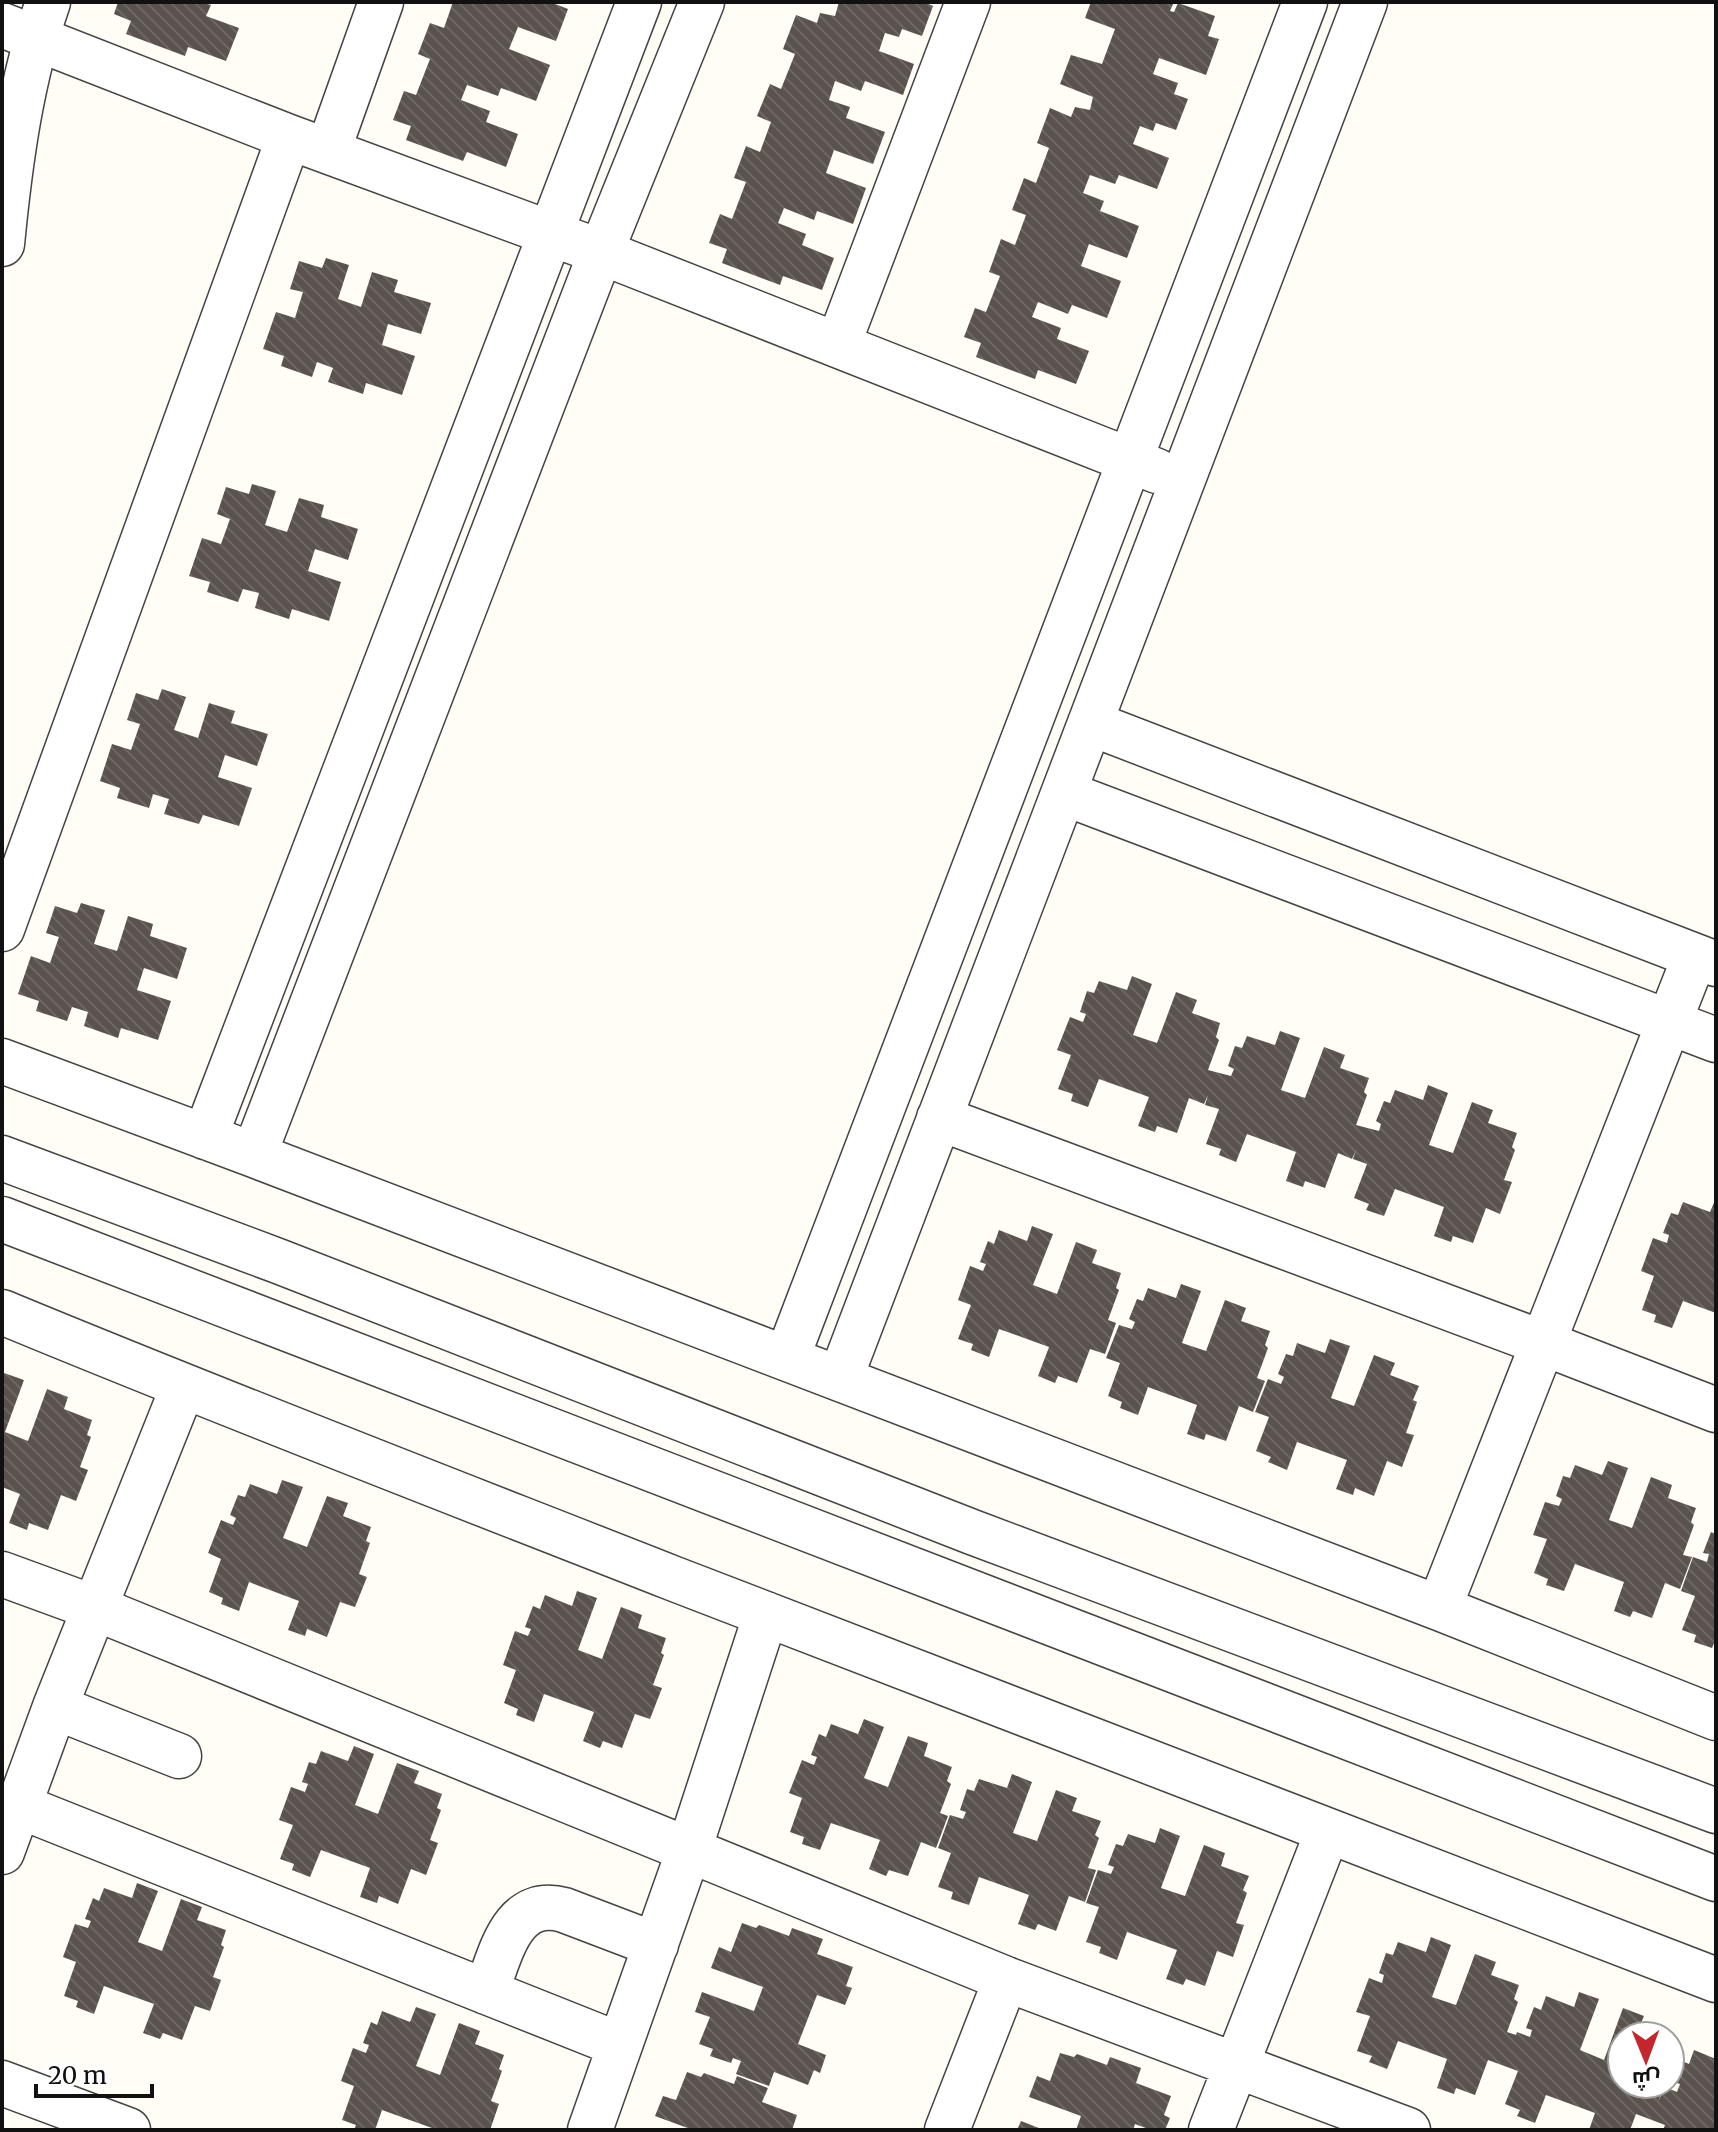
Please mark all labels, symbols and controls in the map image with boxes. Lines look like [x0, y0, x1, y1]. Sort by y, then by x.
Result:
north arrow [1606, 2020, 1686, 2100]
scale bar [36, 2048, 152, 2098]
text: 20 m [48, 2060, 107, 2091]
text: ش [1632, 2066, 1661, 2094]

